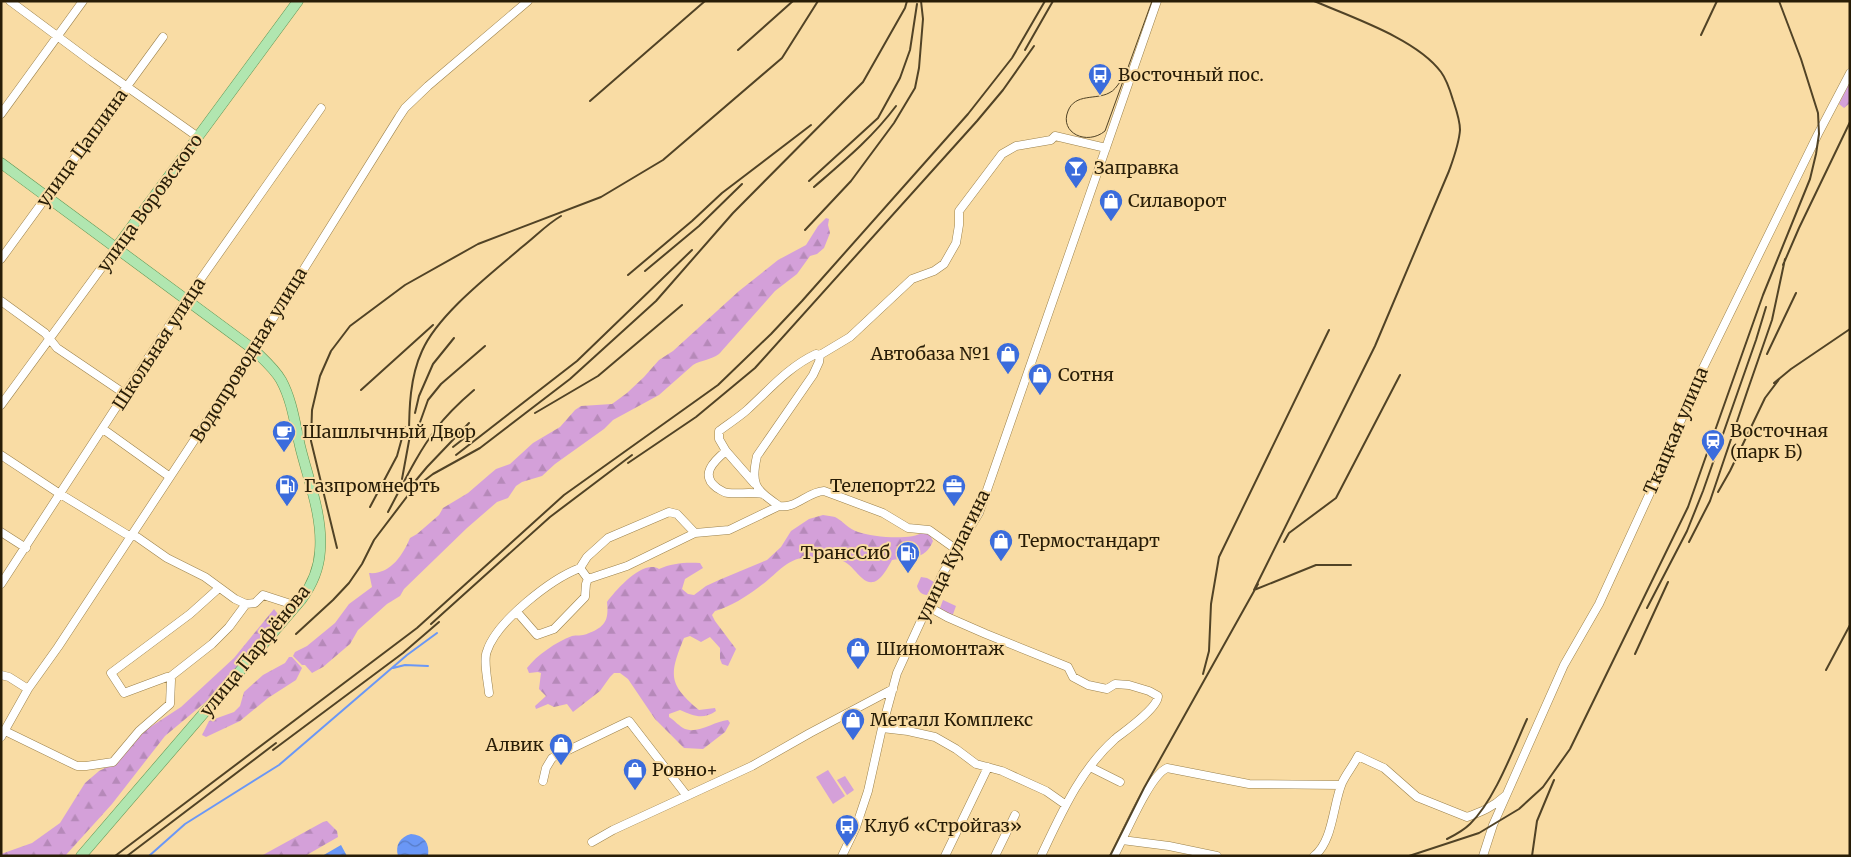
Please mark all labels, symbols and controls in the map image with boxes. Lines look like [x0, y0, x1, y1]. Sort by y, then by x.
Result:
bus stop icon: Восточный пос. [1087, 62, 1113, 96]
place label: Восточный пос. [1118, 63, 1264, 86]
street label: улица Цаплина [31, 84, 132, 211]
street label: улица Воровского [92, 129, 207, 276]
bar icon: Заправка [1063, 155, 1089, 189]
place label: Заправка [1094, 156, 1179, 179]
shop icon: Силаворот [1098, 188, 1124, 222]
place label: Силаворот [1128, 189, 1227, 212]
street label: Водопроводная улица [185, 263, 312, 447]
street label: Школьная улица [107, 273, 210, 415]
shop icon: Автобаза №1 [995, 341, 1021, 375]
place label: Автобаза №1 [869, 342, 990, 365]
shop icon: Сотня [1027, 362, 1053, 396]
place label: Сотня [1058, 363, 1114, 386]
street label: Ткацкая улица [1638, 363, 1713, 498]
cafe icon: Шашлычный Двор [271, 419, 297, 453]
place label: Восточная (парк Б) [1730, 419, 1829, 463]
place label: Шашлычный Двор [302, 420, 476, 443]
station icon: Восточная (парк Б) [1700, 428, 1726, 462]
fuel station icon: Газпромнефть [274, 473, 300, 507]
office icon: Телепорт22 [941, 473, 967, 507]
place label: Газпромнефть [304, 474, 440, 497]
place label: Телепорт22 [830, 474, 936, 497]
street label: улица Кулагина [910, 485, 995, 626]
shop icon: Термостандарт [988, 528, 1014, 562]
place label: Термостандарт [1018, 529, 1160, 552]
fuel station icon: ТрансСиб [895, 540, 921, 574]
place label: ТрансСиб [801, 541, 890, 564]
street label: улица Парфёнова [194, 580, 315, 721]
shop icon: Шиномонтаж [845, 636, 871, 670]
place label: Шиномонтаж [876, 637, 1005, 660]
shop icon: Металл Комплекс [840, 707, 866, 741]
place label: Металл Комплекс [870, 708, 1033, 731]
shop icon: Алвик [548, 732, 574, 766]
place label: Алвик [485, 733, 545, 756]
shop icon: Ровно+ [622, 757, 648, 791]
place label: Ровно+ [652, 758, 718, 781]
bus stop icon: Клуб «Стройгаз» [834, 813, 860, 847]
place label: Клуб «Стройгаз» [864, 814, 1022, 837]

